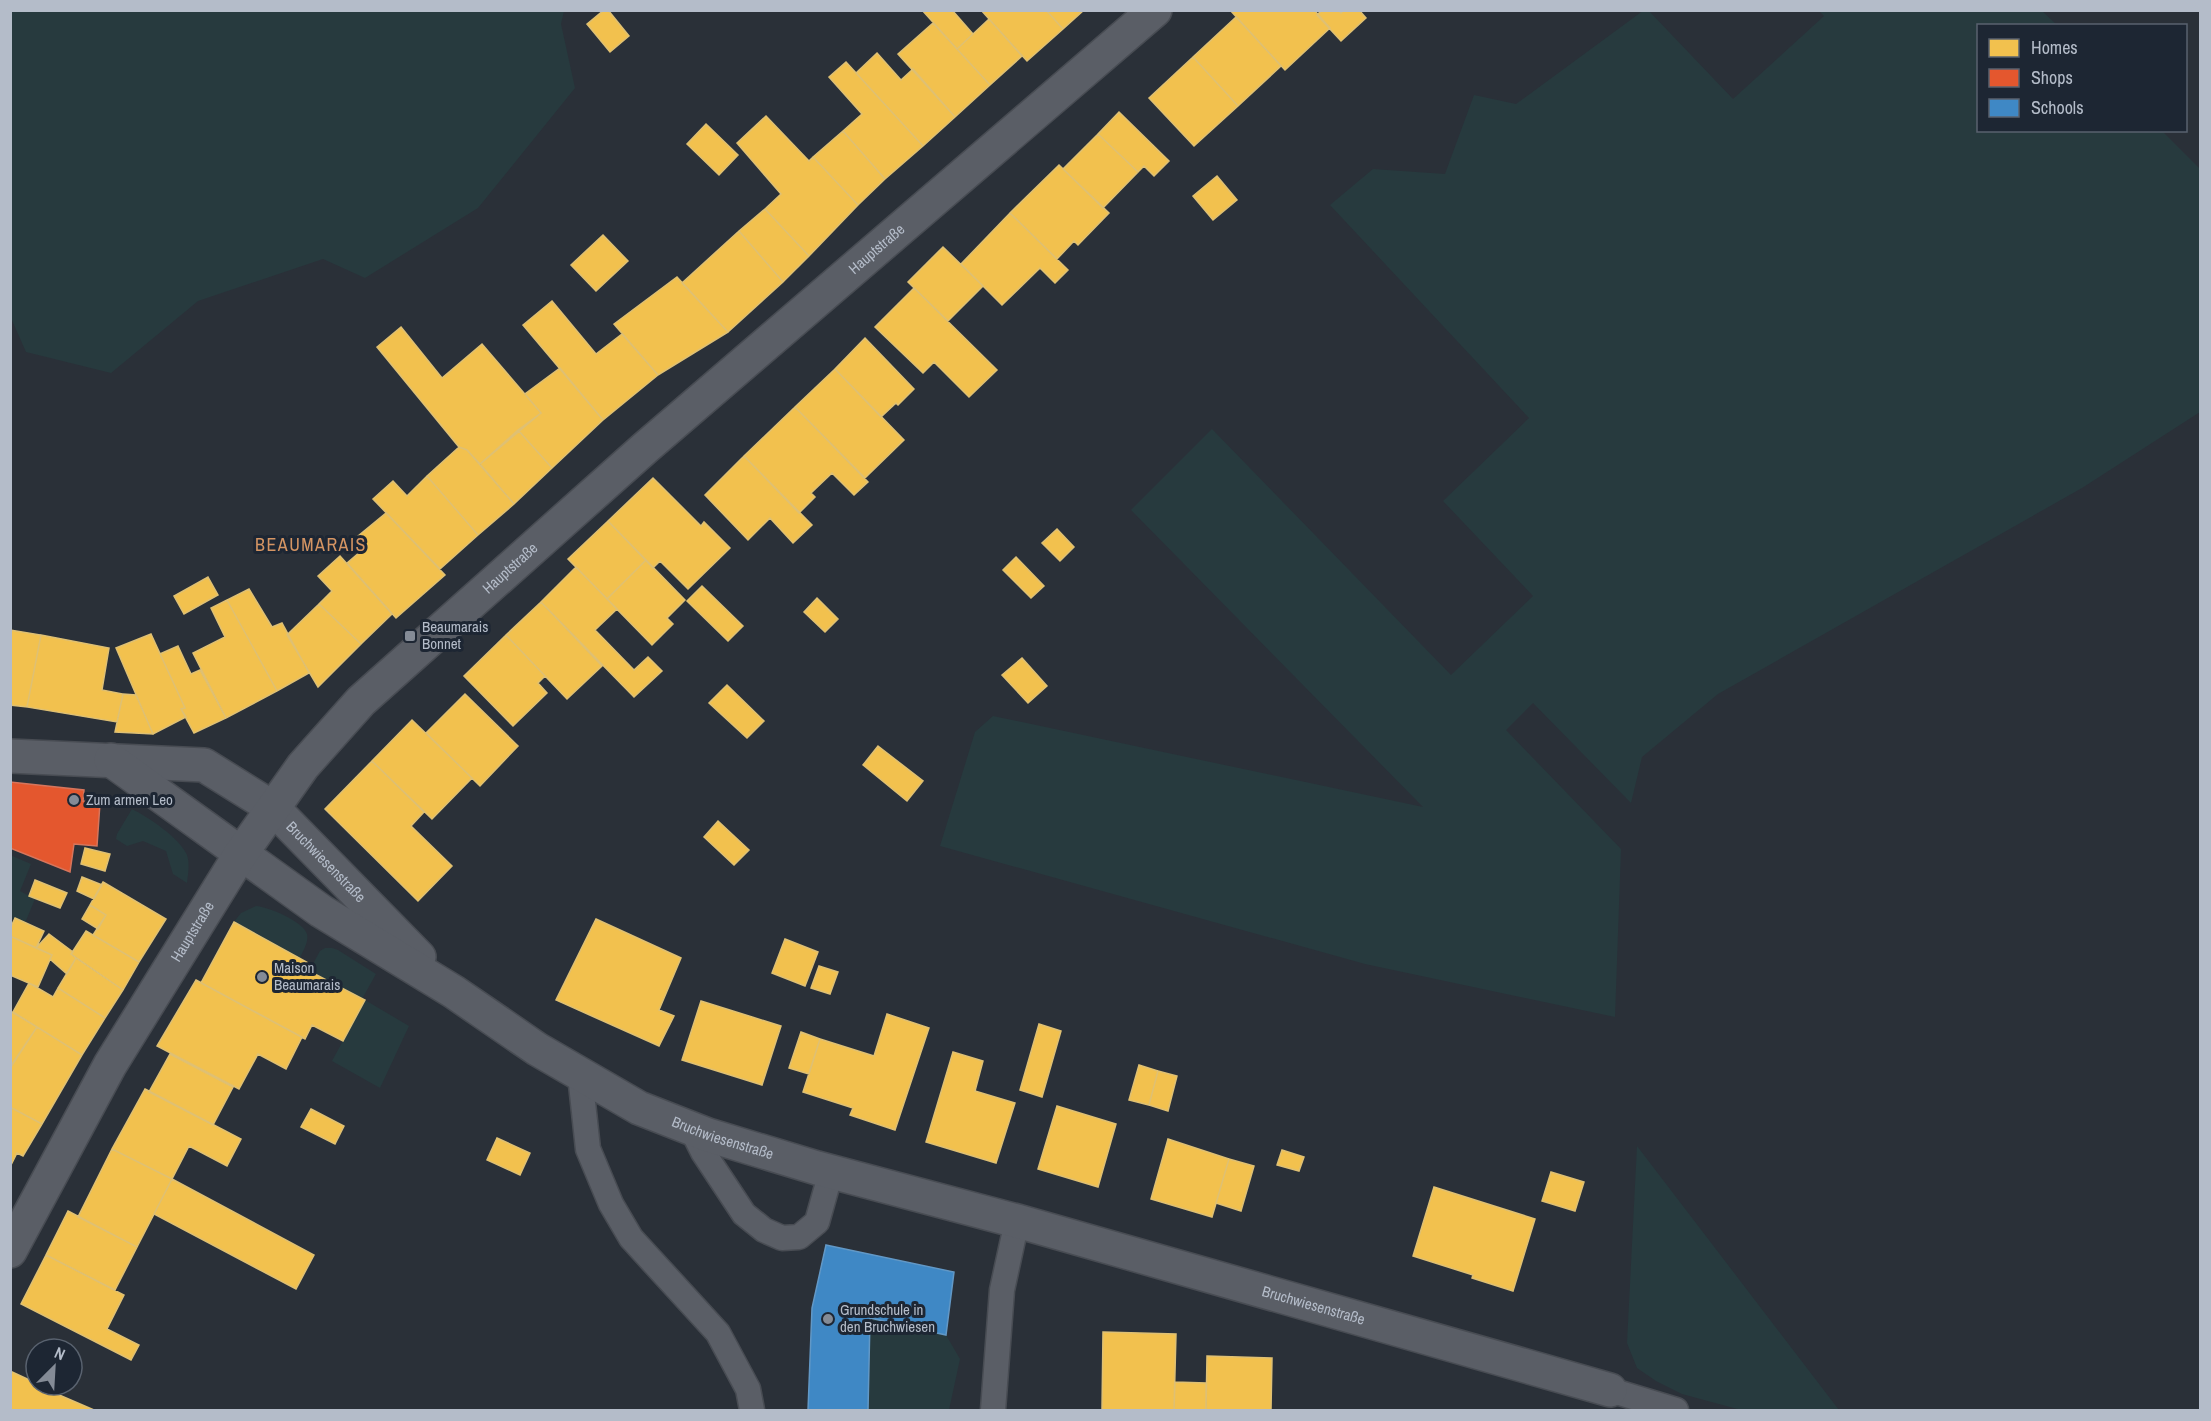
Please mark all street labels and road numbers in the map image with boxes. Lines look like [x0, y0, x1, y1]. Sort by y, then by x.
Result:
street label: Hauptstraße [844, 219, 909, 279]
street label: Hauptstraße [477, 537, 542, 598]
street label: Bruchwiesenstraße [282, 816, 371, 907]
street label: Hauptstraße [165, 897, 219, 966]
street label: Bruchwiesenstraße [669, 1111, 776, 1164]
street label: Bruchwiesenstraße [1260, 1280, 1368, 1330]

